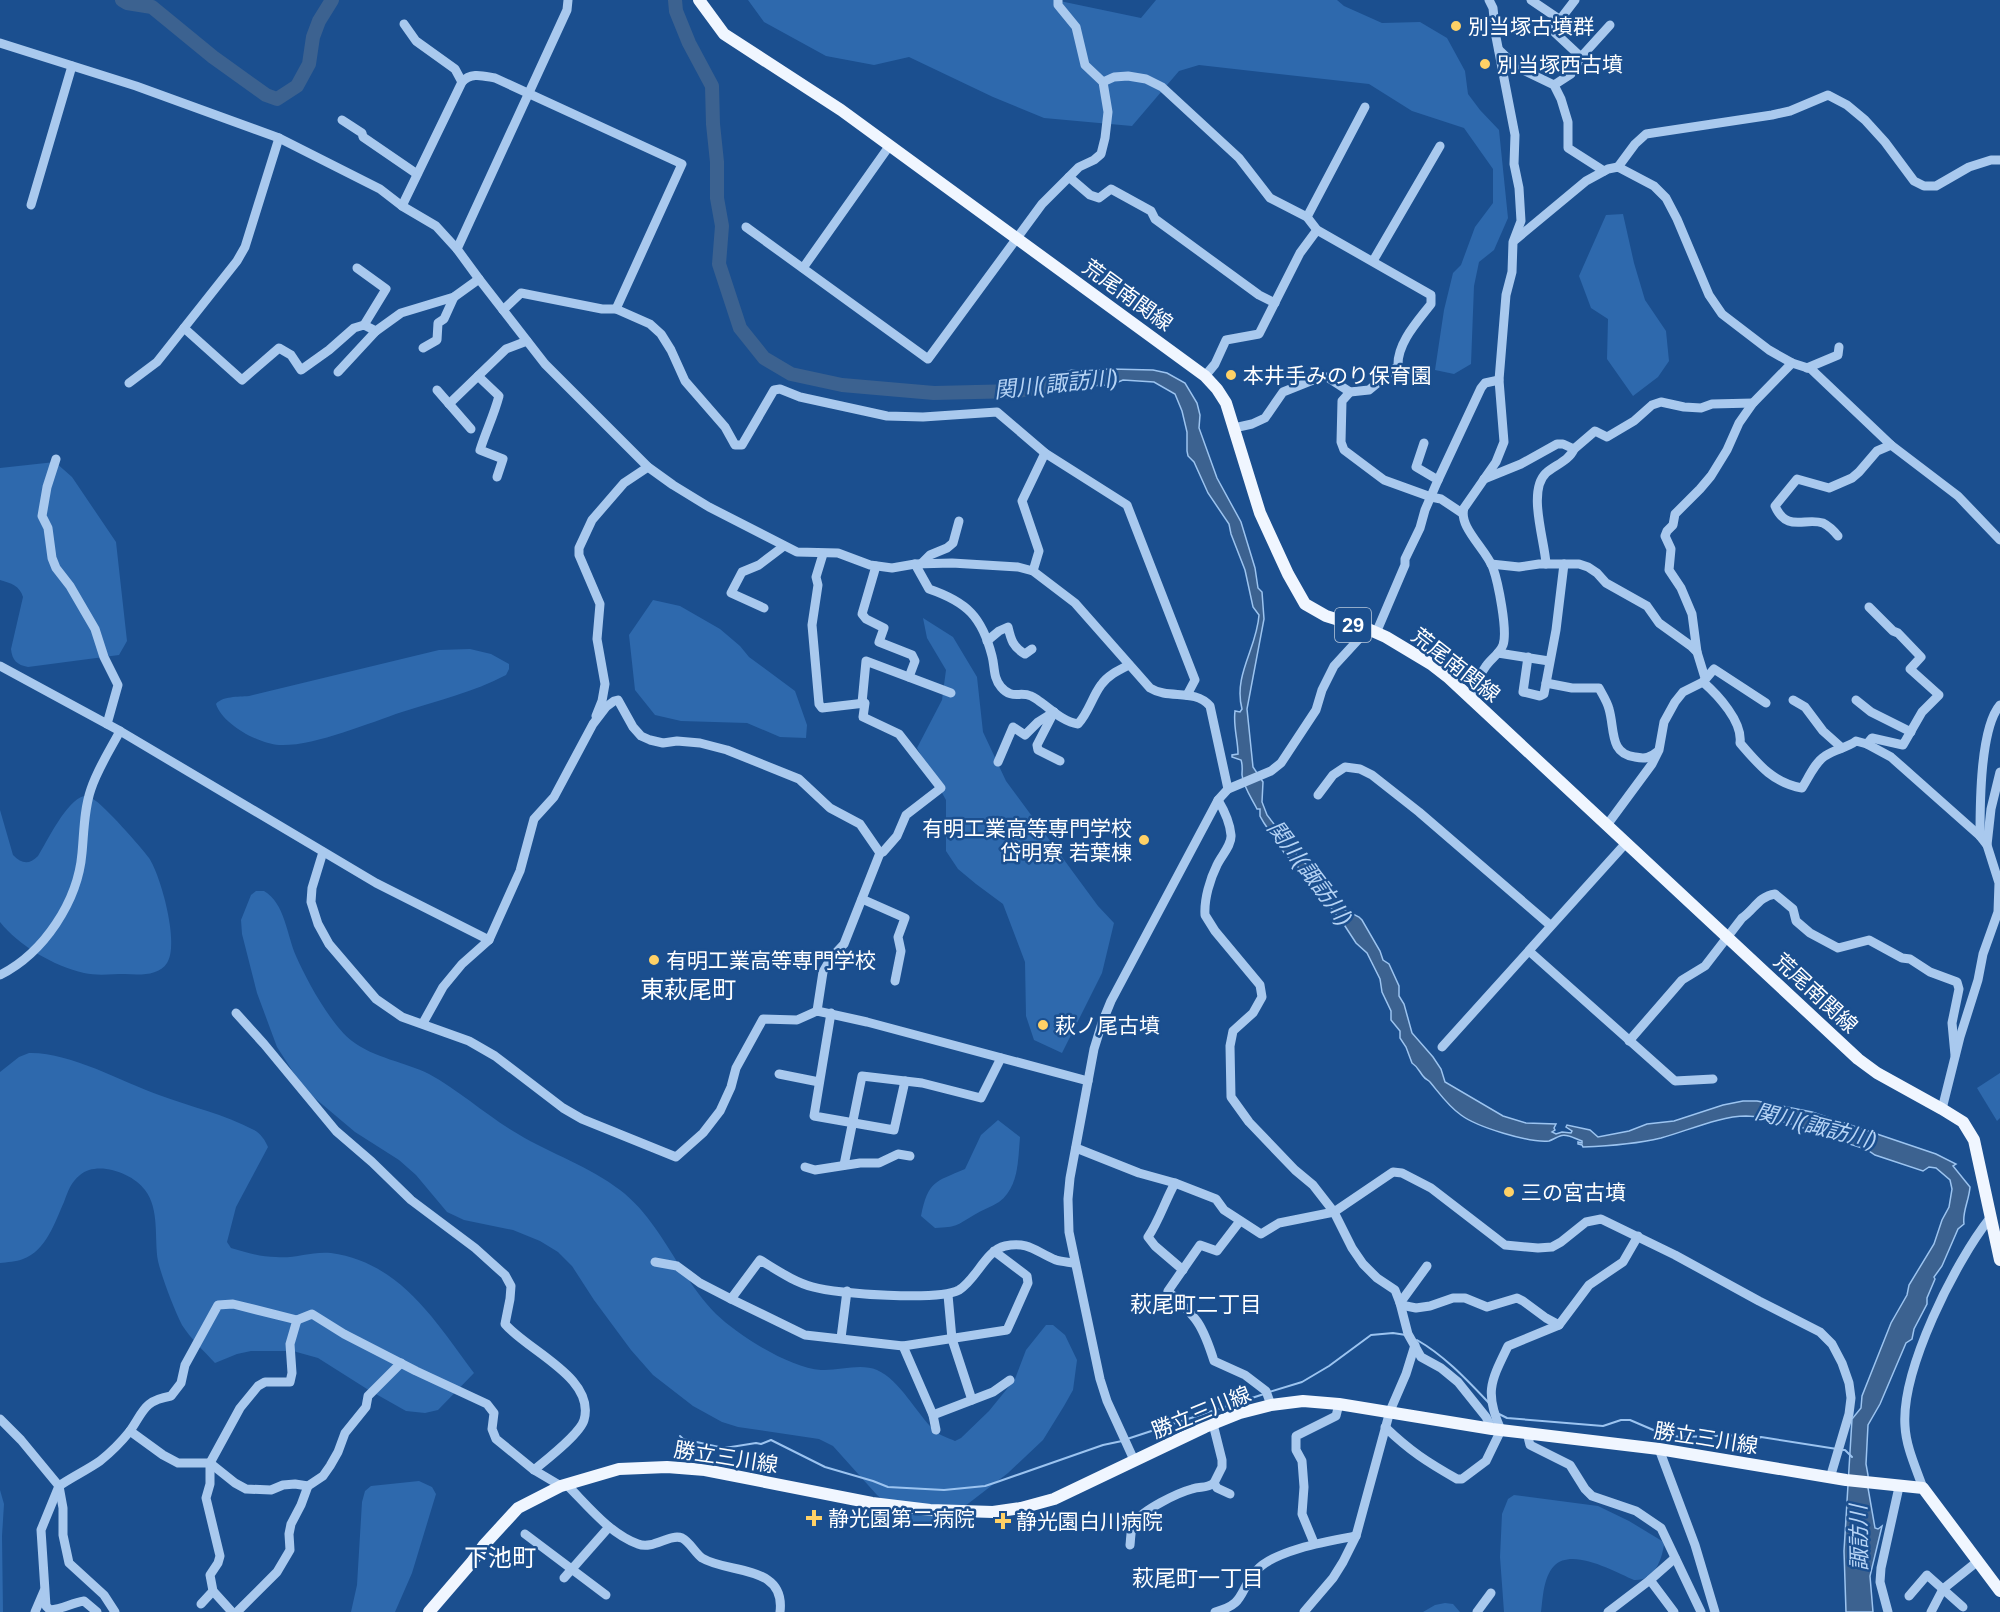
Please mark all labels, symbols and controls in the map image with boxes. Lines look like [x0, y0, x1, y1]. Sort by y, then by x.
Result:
place label: 別当塚古墳群 [1468, 15, 1594, 38]
marker: 別当塚古墳群 [1449, 19, 1463, 33]
place label: 別当塚西古墳 [1497, 53, 1623, 76]
marker: 別当塚西古墳 [1478, 57, 1492, 71]
street label: 荒尾南関線 [1079, 255, 1177, 335]
place label: 本井手みのり保育園 [1243, 364, 1432, 387]
water label: 関川(諏訪川) [993, 365, 1119, 403]
marker: 本井手みのり保育園 [1224, 368, 1238, 382]
road number: 29 [1335, 608, 1371, 642]
street label: 荒尾南関線 [1408, 624, 1504, 706]
water label: 関川(諏訪川) [1263, 816, 1357, 930]
place label: 有明工業高等専門学校 岱明寮 若葉棟 [922, 817, 1132, 864]
marker: 有明工業高等専門学校 岱明寮 若葉棟 [1137, 833, 1151, 847]
place label: 有明工業高等専門学校 [666, 949, 876, 972]
street label: 荒尾南関線 [1770, 949, 1862, 1037]
marker: 有明工業高等専門学校 [647, 953, 661, 967]
district label: 東萩尾町 [640, 976, 736, 1003]
place label: 萩ノ尾古墳 [1055, 1014, 1160, 1037]
marker: 萩ノ尾古墳 [1036, 1018, 1050, 1032]
water label: 関川(諏訪川) [1752, 1099, 1880, 1153]
place label: 三の宮古墳 [1521, 1181, 1626, 1204]
marker: 三の宮古墳 [1502, 1185, 1516, 1199]
district label: 萩尾町二丁目 [1130, 1292, 1262, 1317]
street label: 勝立三川線 [1148, 1382, 1254, 1442]
street label: 勝立三川線 [1652, 1418, 1760, 1458]
street label: 勝立三川線 [672, 1437, 780, 1477]
water label: 諏訪川 [1846, 1503, 1872, 1571]
place label: 静光園第二病院 [828, 1507, 975, 1530]
marker: 静光園第二病院 [805, 1509, 823, 1527]
place label: 静光園白川病院 [1016, 1510, 1163, 1533]
marker: 静光園白川病院 [994, 1512, 1012, 1530]
district label: 下池町 [464, 1544, 536, 1571]
district label: 萩尾町一丁目 [1132, 1566, 1264, 1591]

